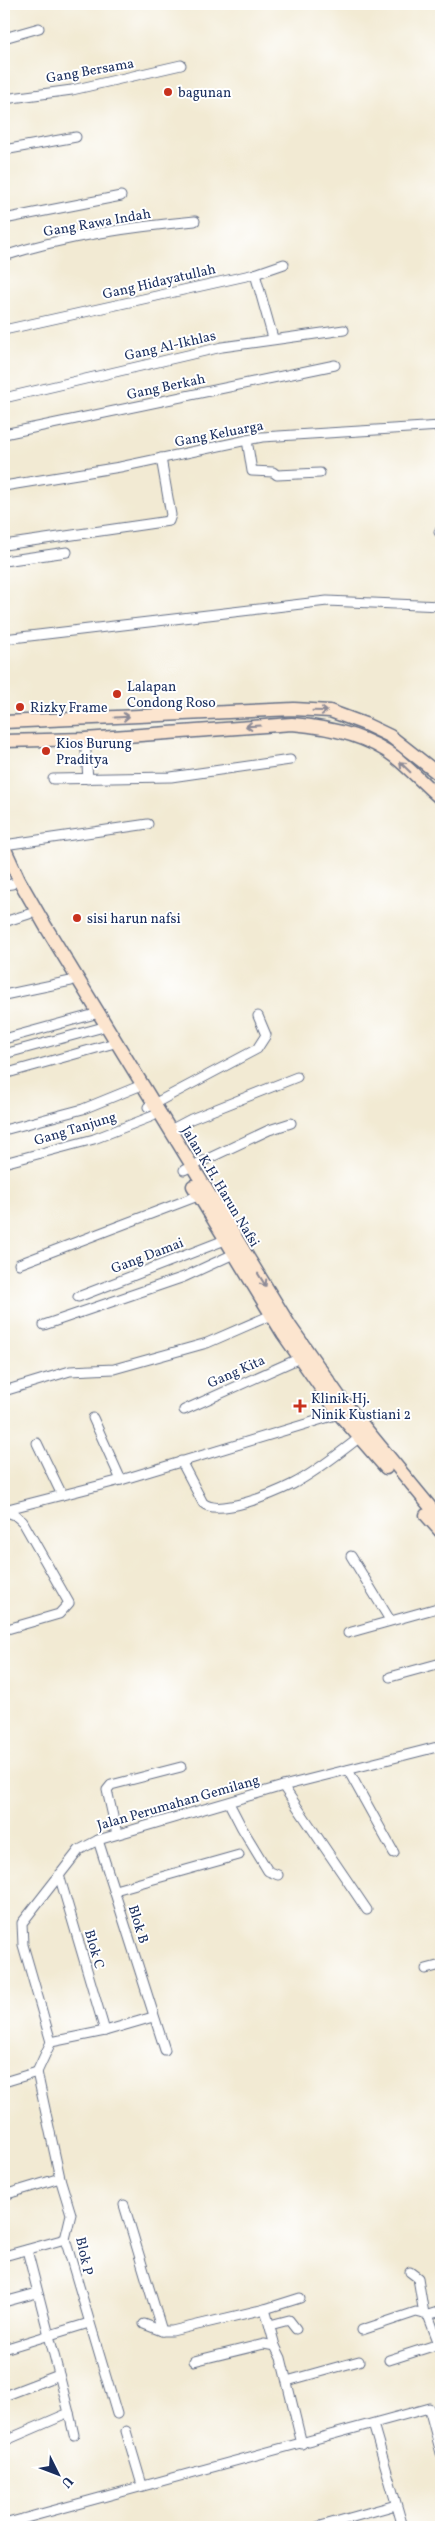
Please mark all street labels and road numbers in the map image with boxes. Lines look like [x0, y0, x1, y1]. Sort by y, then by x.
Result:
street label: Gang Bersama [45, 54, 136, 89]
street label: Gang Rawa Indah [42, 205, 152, 242]
street label: Gang Hidayatullah [101, 260, 218, 305]
street label: Gang Al-Ikhlas [123, 327, 218, 366]
street label: Gang Berkah [125, 370, 207, 405]
street label: Gang Keluarga [173, 417, 265, 452]
street label: Gang Tanjung [32, 1108, 119, 1151]
street label: Jalan K.H. Harun Nafsi [176, 1123, 263, 1251]
street label: Gang Damai [109, 1234, 187, 1279]
street label: Gang Kita [205, 1351, 268, 1393]
street label: Jalan Perumahan Gemilang [95, 1771, 262, 1836]
street label: Blok B [123, 1903, 152, 1946]
street label: Blok C [79, 1928, 108, 1971]
street label: Blok P [70, 2235, 97, 2277]

